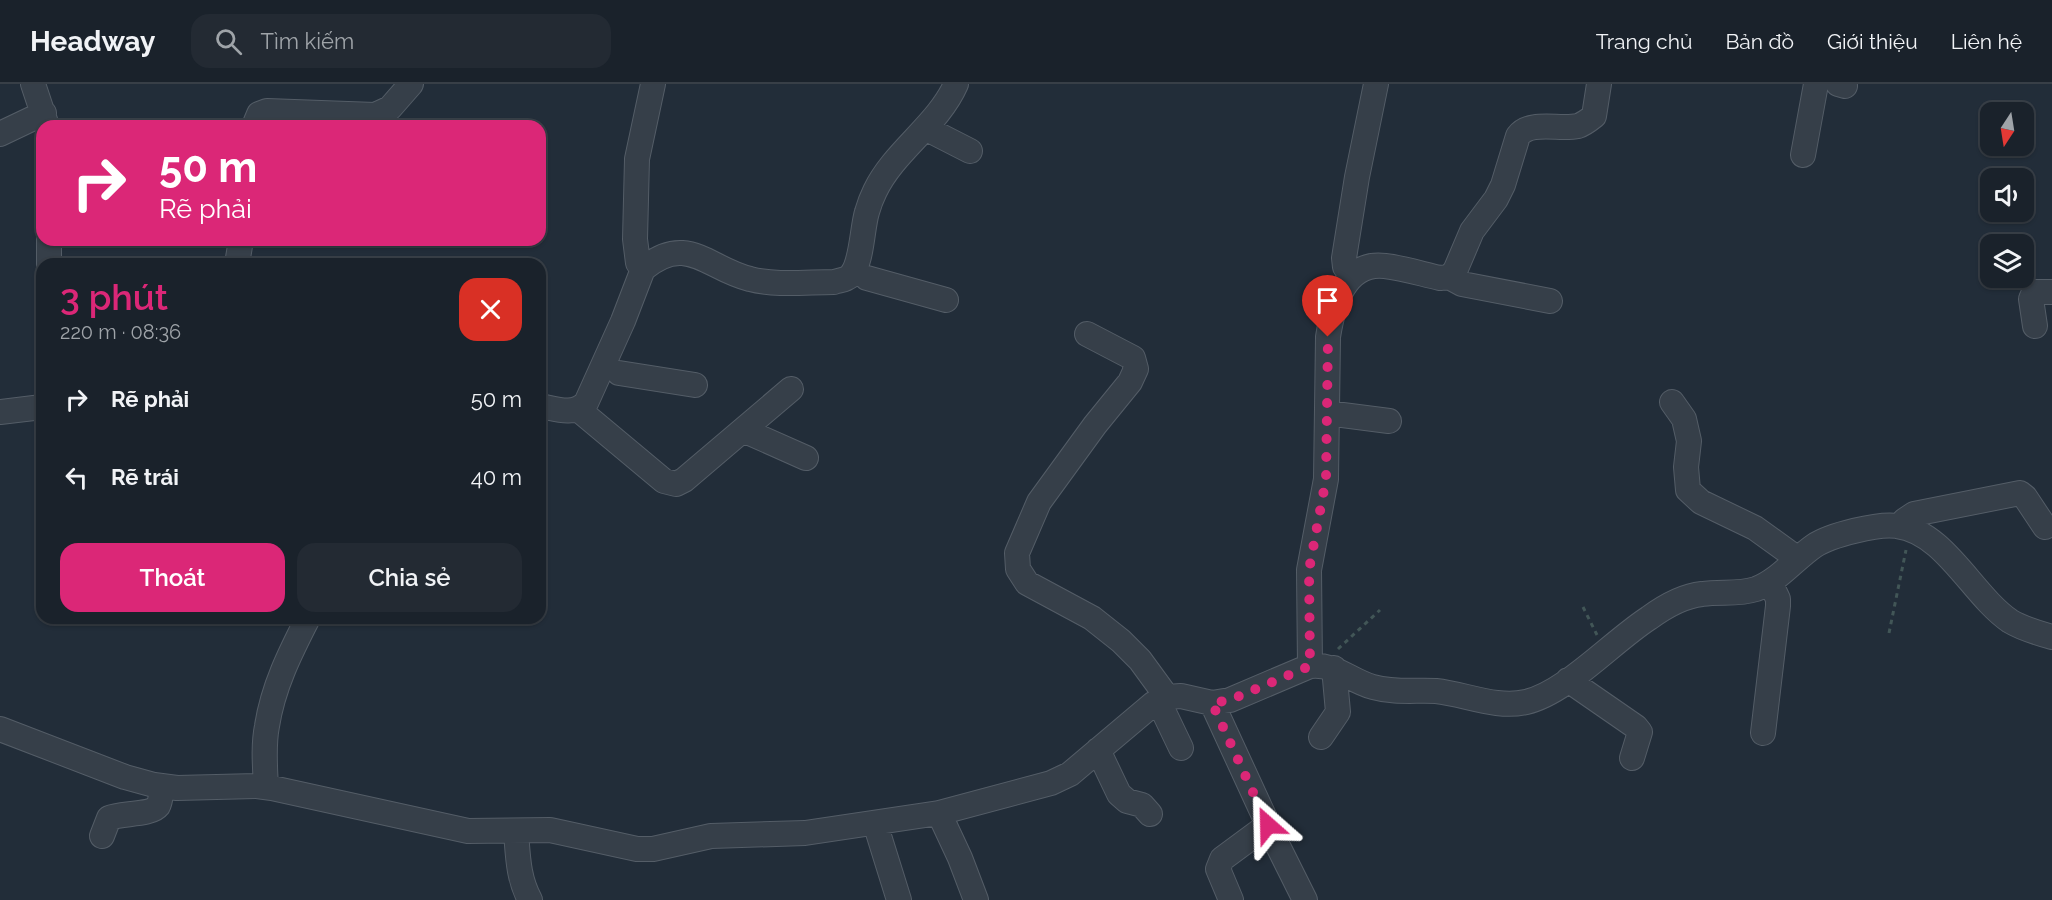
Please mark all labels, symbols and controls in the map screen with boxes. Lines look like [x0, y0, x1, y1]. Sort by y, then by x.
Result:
search box [191, 14, 611, 68]
text: Headway [30, 25, 155, 58]
icon: search [212, 25, 245, 58]
text: Tìm kiếm [260, 28, 354, 54]
text: Trang chủ [1596, 29, 1692, 54]
text: Bản đồ [1725, 29, 1794, 54]
text: Giới thiệu [1827, 29, 1918, 54]
text: Liên hệ [1951, 29, 2022, 54]
north arrow [1980, 102, 2034, 156]
map controls [1980, 102, 2034, 288]
text: 50 m [159, 143, 257, 192]
icon: right [60, 144, 138, 222]
button: sound [1980, 168, 2034, 222]
text: Rẽ phải [159, 193, 252, 224]
button: layers [1980, 234, 2034, 288]
pin [1302, 275, 1353, 337]
text: 3 phút [60, 276, 168, 318]
button: close [459, 278, 522, 341]
icon: arrive [1311, 284, 1344, 317]
text: 220 m · 08:36 [60, 320, 181, 344]
icon: right [60, 383, 93, 416]
text: Rẽ phải [111, 386, 189, 412]
text: 50 m [471, 386, 522, 412]
icon: left [60, 461, 93, 494]
text: Rẽ trái [111, 464, 179, 490]
text: 40 m [471, 464, 522, 490]
button: Thoát [60, 543, 285, 612]
button: Chia sẻ [297, 543, 522, 612]
position arrow [1236, 793, 1300, 857]

